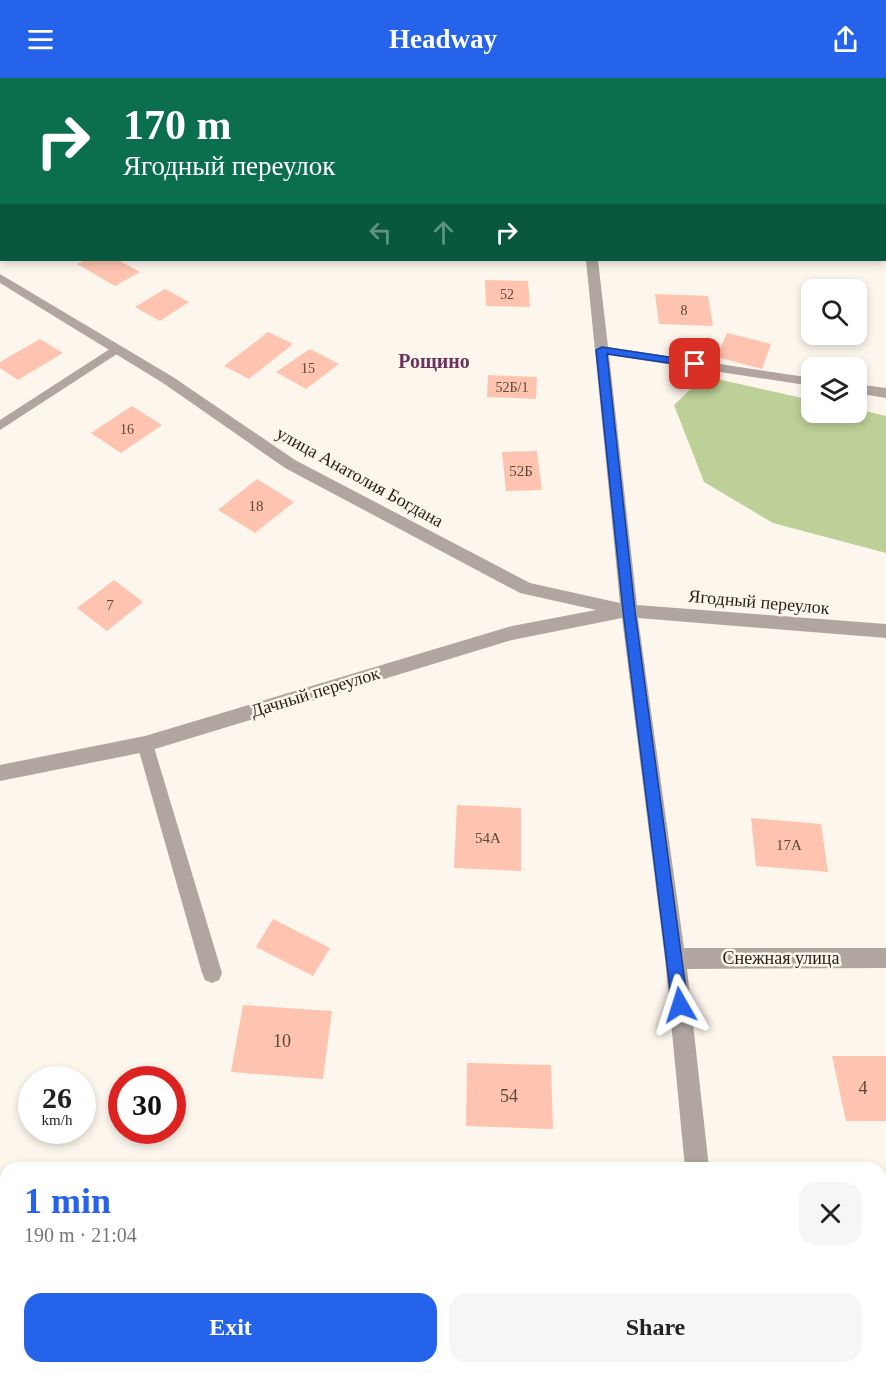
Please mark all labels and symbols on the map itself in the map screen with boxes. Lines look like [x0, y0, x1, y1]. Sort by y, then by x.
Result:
house number: 52 [500, 287, 514, 302]
house number: 8 [681, 303, 688, 318]
pin [669, 338, 720, 389]
district label: Рощино [398, 350, 470, 372]
house number: 15 [301, 361, 315, 376]
house number: 52Б/1 [496, 380, 528, 395]
house number: 16 [120, 422, 134, 437]
street label: улица Анатолия Богдана [273, 423, 447, 531]
house number: 52Б [509, 463, 533, 479]
house number: 18 [249, 498, 264, 514]
street label: Ягодный переулок [688, 586, 831, 618]
house number: 7 [106, 597, 114, 613]
street label: Дачный переулок [248, 663, 382, 721]
house number: 54А [475, 830, 501, 846]
house number: 17А [776, 837, 802, 853]
street label: Снежная улица [723, 948, 839, 968]
position arrow [648, 973, 712, 1037]
house number: 10 [273, 1031, 291, 1051]
speed limit sign: 30 [108, 1066, 186, 1144]
house number: 4 [859, 1078, 868, 1098]
house number: 54 [500, 1086, 518, 1106]

